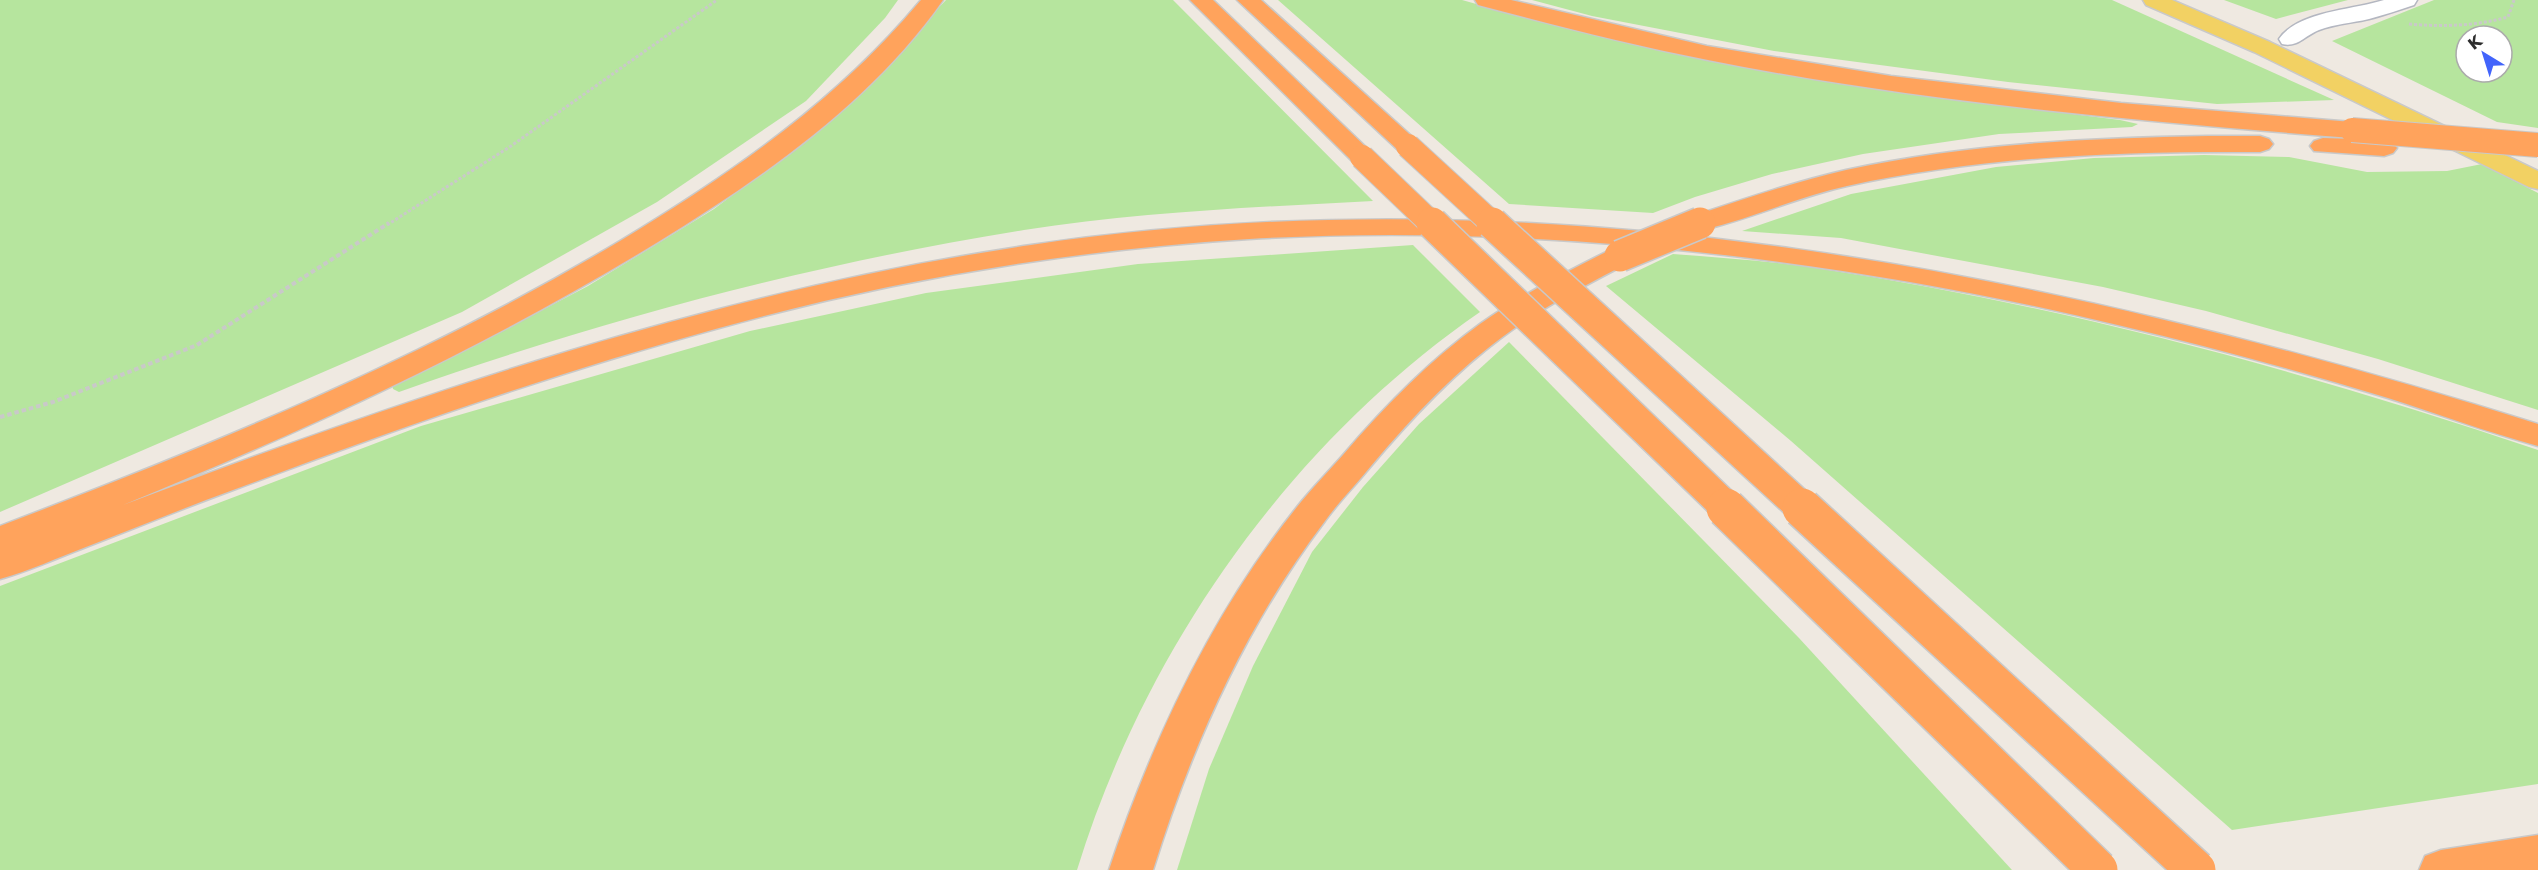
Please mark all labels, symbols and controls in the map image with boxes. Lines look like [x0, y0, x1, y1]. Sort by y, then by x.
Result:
north arrow [2454, 24, 2514, 84]
text: K [2464, 31, 2486, 54]

